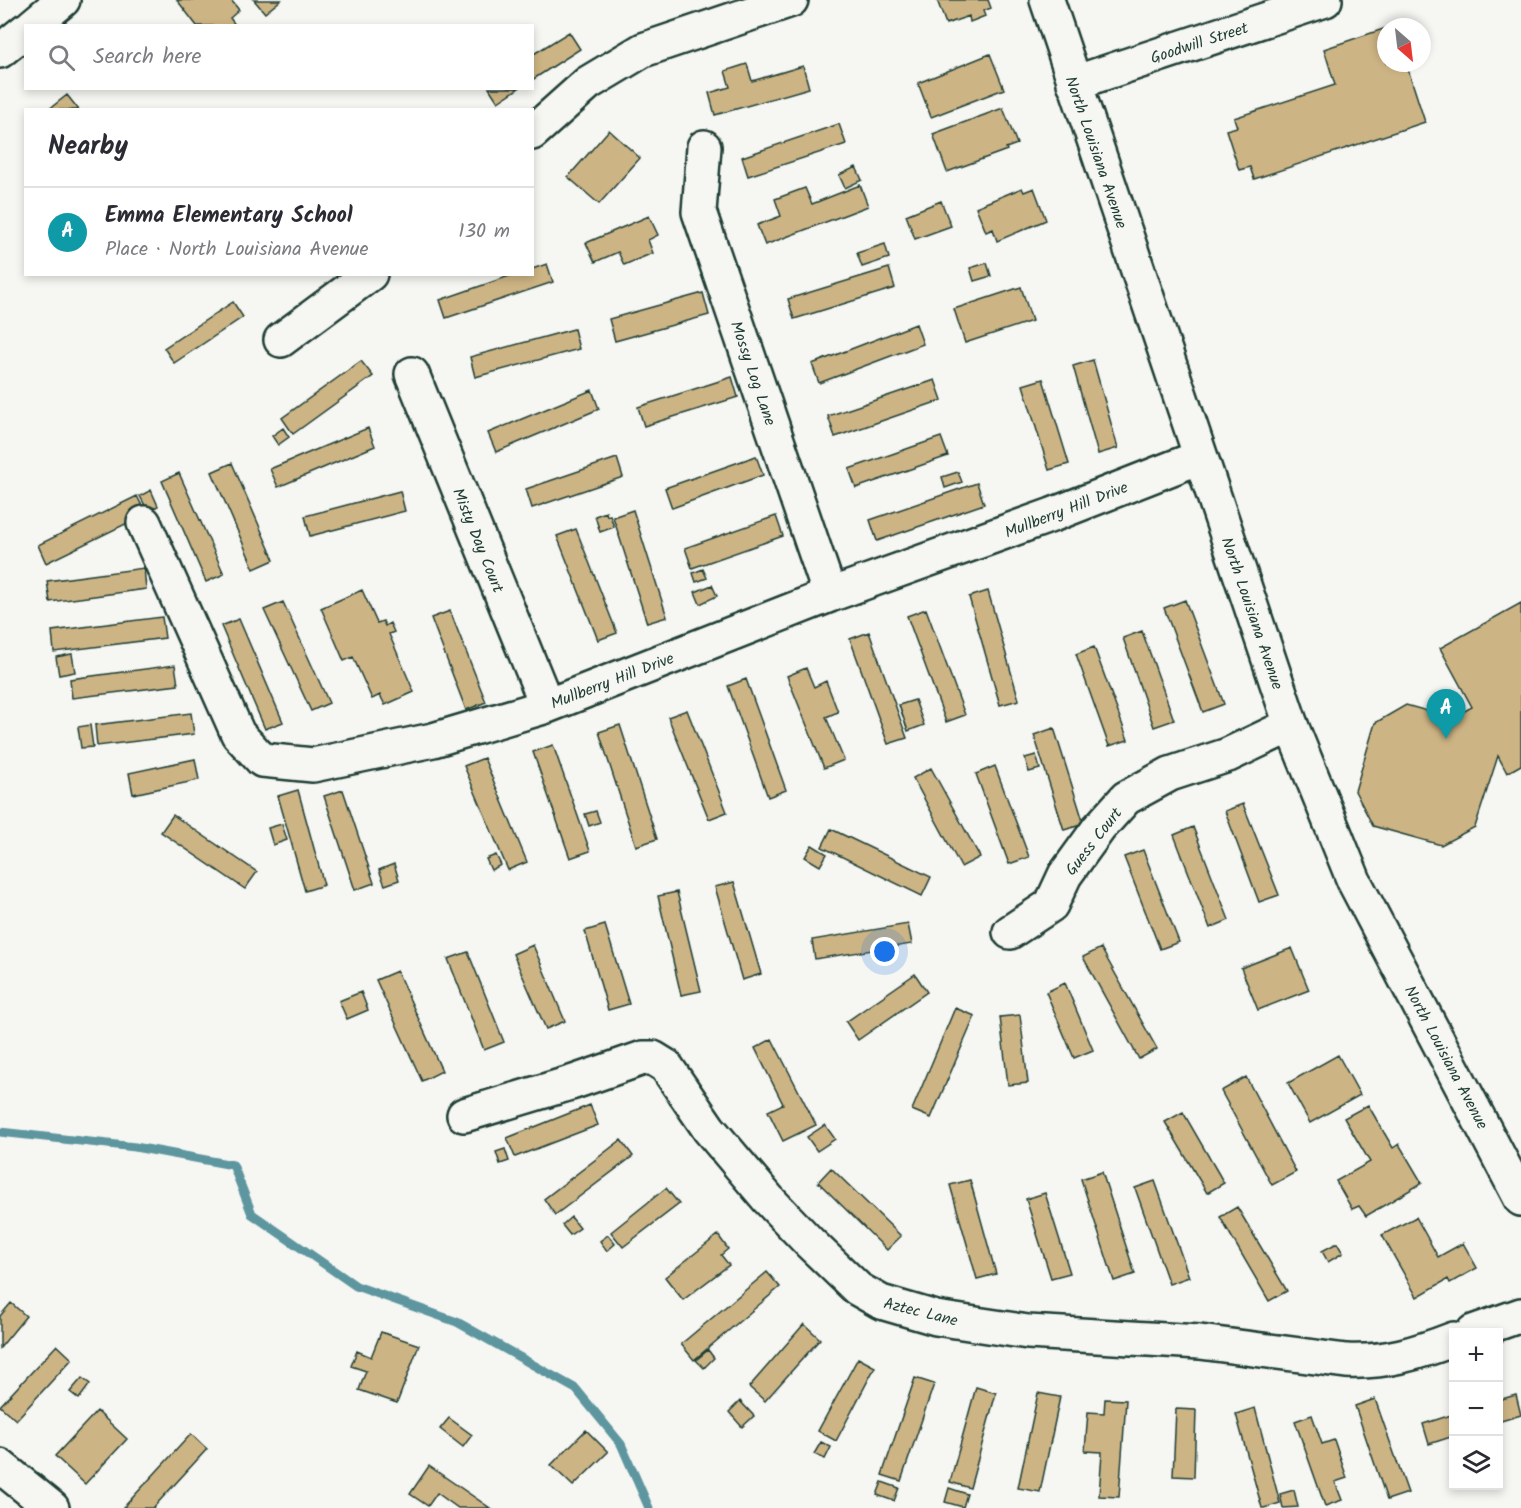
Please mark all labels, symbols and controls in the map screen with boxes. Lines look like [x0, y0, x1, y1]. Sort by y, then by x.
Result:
street label: Goodwill Street [1147, 16, 1252, 71]
north arrow [1377, 18, 1431, 72]
search box [24, 24, 534, 90]
text: Search here [93, 40, 201, 75]
icon: search [45, 41, 78, 74]
street label: North Louisiana Avenue [1058, 73, 1133, 232]
text: Nearby [48, 126, 128, 168]
text: Emma Elementary School [105, 199, 353, 234]
text: A [61, 216, 74, 248]
text: 130 m [458, 216, 510, 248]
text: Place · North Louisiana Avenue [105, 234, 368, 266]
street label: Mossy Log Lane [723, 318, 782, 429]
street label: Mullberry Hill Drive [1001, 475, 1132, 545]
street label: Misty Day Court [445, 484, 510, 598]
street label: North Louisiana Avenue [1214, 534, 1289, 693]
street label: Mullberry Hill Drive [547, 646, 678, 716]
pin: A [1426, 690, 1466, 739]
street label: Guess Court [1059, 802, 1129, 881]
your location [870, 937, 899, 966]
street label: North Louisiana Avenue [1397, 981, 1494, 1134]
street label: Aztec Lane [881, 1291, 960, 1334]
map controls [1449, 1328, 1503, 1490]
button: + [1449, 1328, 1503, 1382]
button: − [1449, 1382, 1503, 1436]
button: layers [1449, 1436, 1503, 1490]

